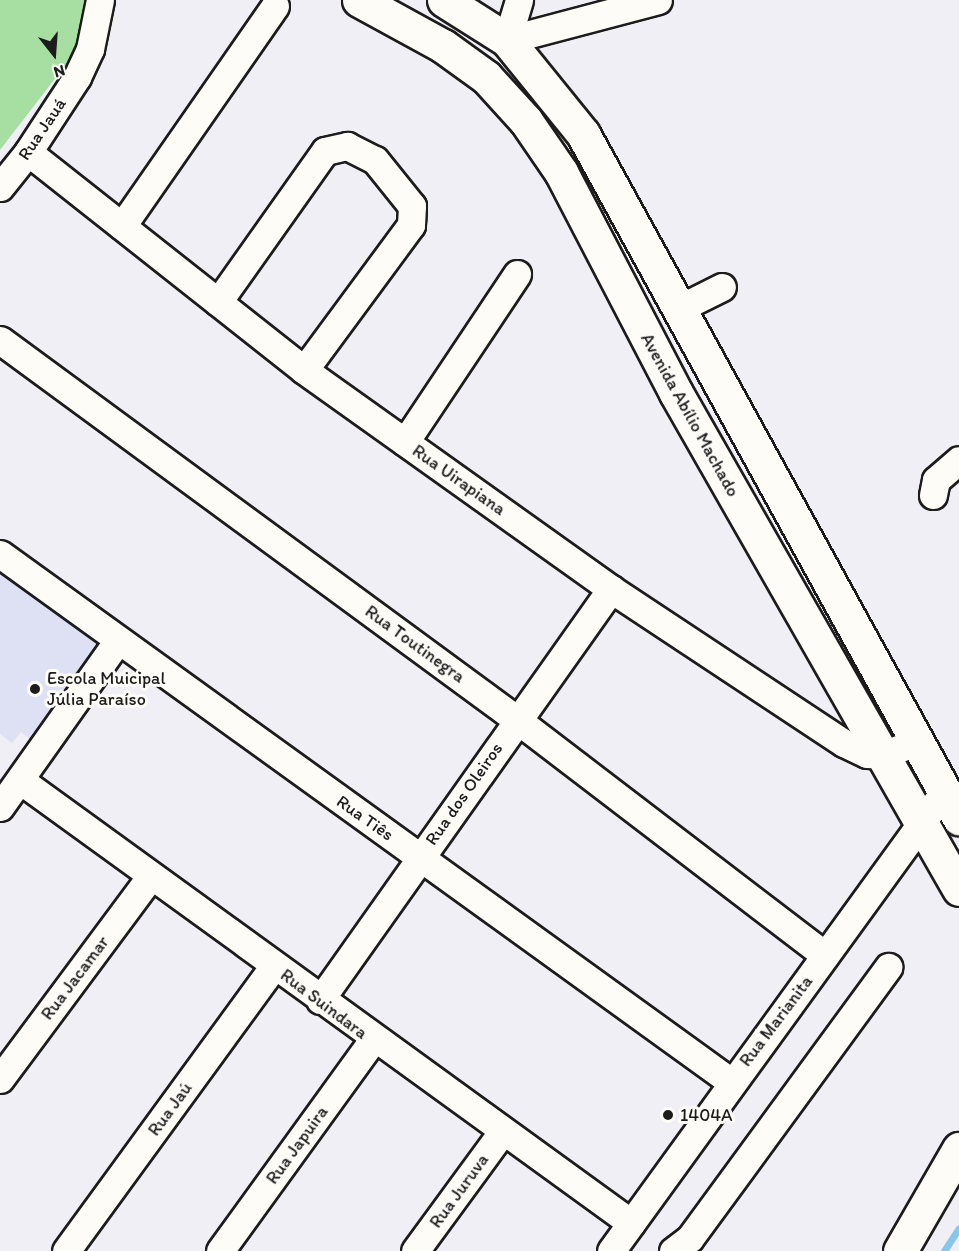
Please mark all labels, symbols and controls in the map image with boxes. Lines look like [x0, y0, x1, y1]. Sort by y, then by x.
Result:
north arrow [24, 24, 84, 84]
text: N [51, 61, 67, 82]
street label: Rua Jauá [13, 94, 71, 164]
street label: Avenida Abílio Machado [636, 330, 744, 500]
street label: Rua Uirapiana [409, 440, 509, 520]
street label: Rua Toutinegra [362, 601, 468, 687]
place label: Escola Muicipal Júlia Paraíso [47, 668, 165, 710]
marker: Escola Muicipal Júlia Paraíso [28, 682, 42, 696]
street label: Rua dos Oleiros [421, 739, 507, 849]
street label: Rua Tiês [332, 791, 398, 845]
street label: Rua Jacamar [36, 932, 114, 1024]
street label: Rua Suindara [276, 964, 372, 1044]
street label: Rua Marianita [735, 971, 817, 1071]
street label: Rua Jaú [143, 1078, 197, 1140]
street label: Rua Japuira [261, 1102, 333, 1188]
place label: 1404A [680, 1104, 733, 1126]
marker: 1404A [661, 1108, 675, 1122]
street label: Rua Juruva [425, 1149, 493, 1233]

